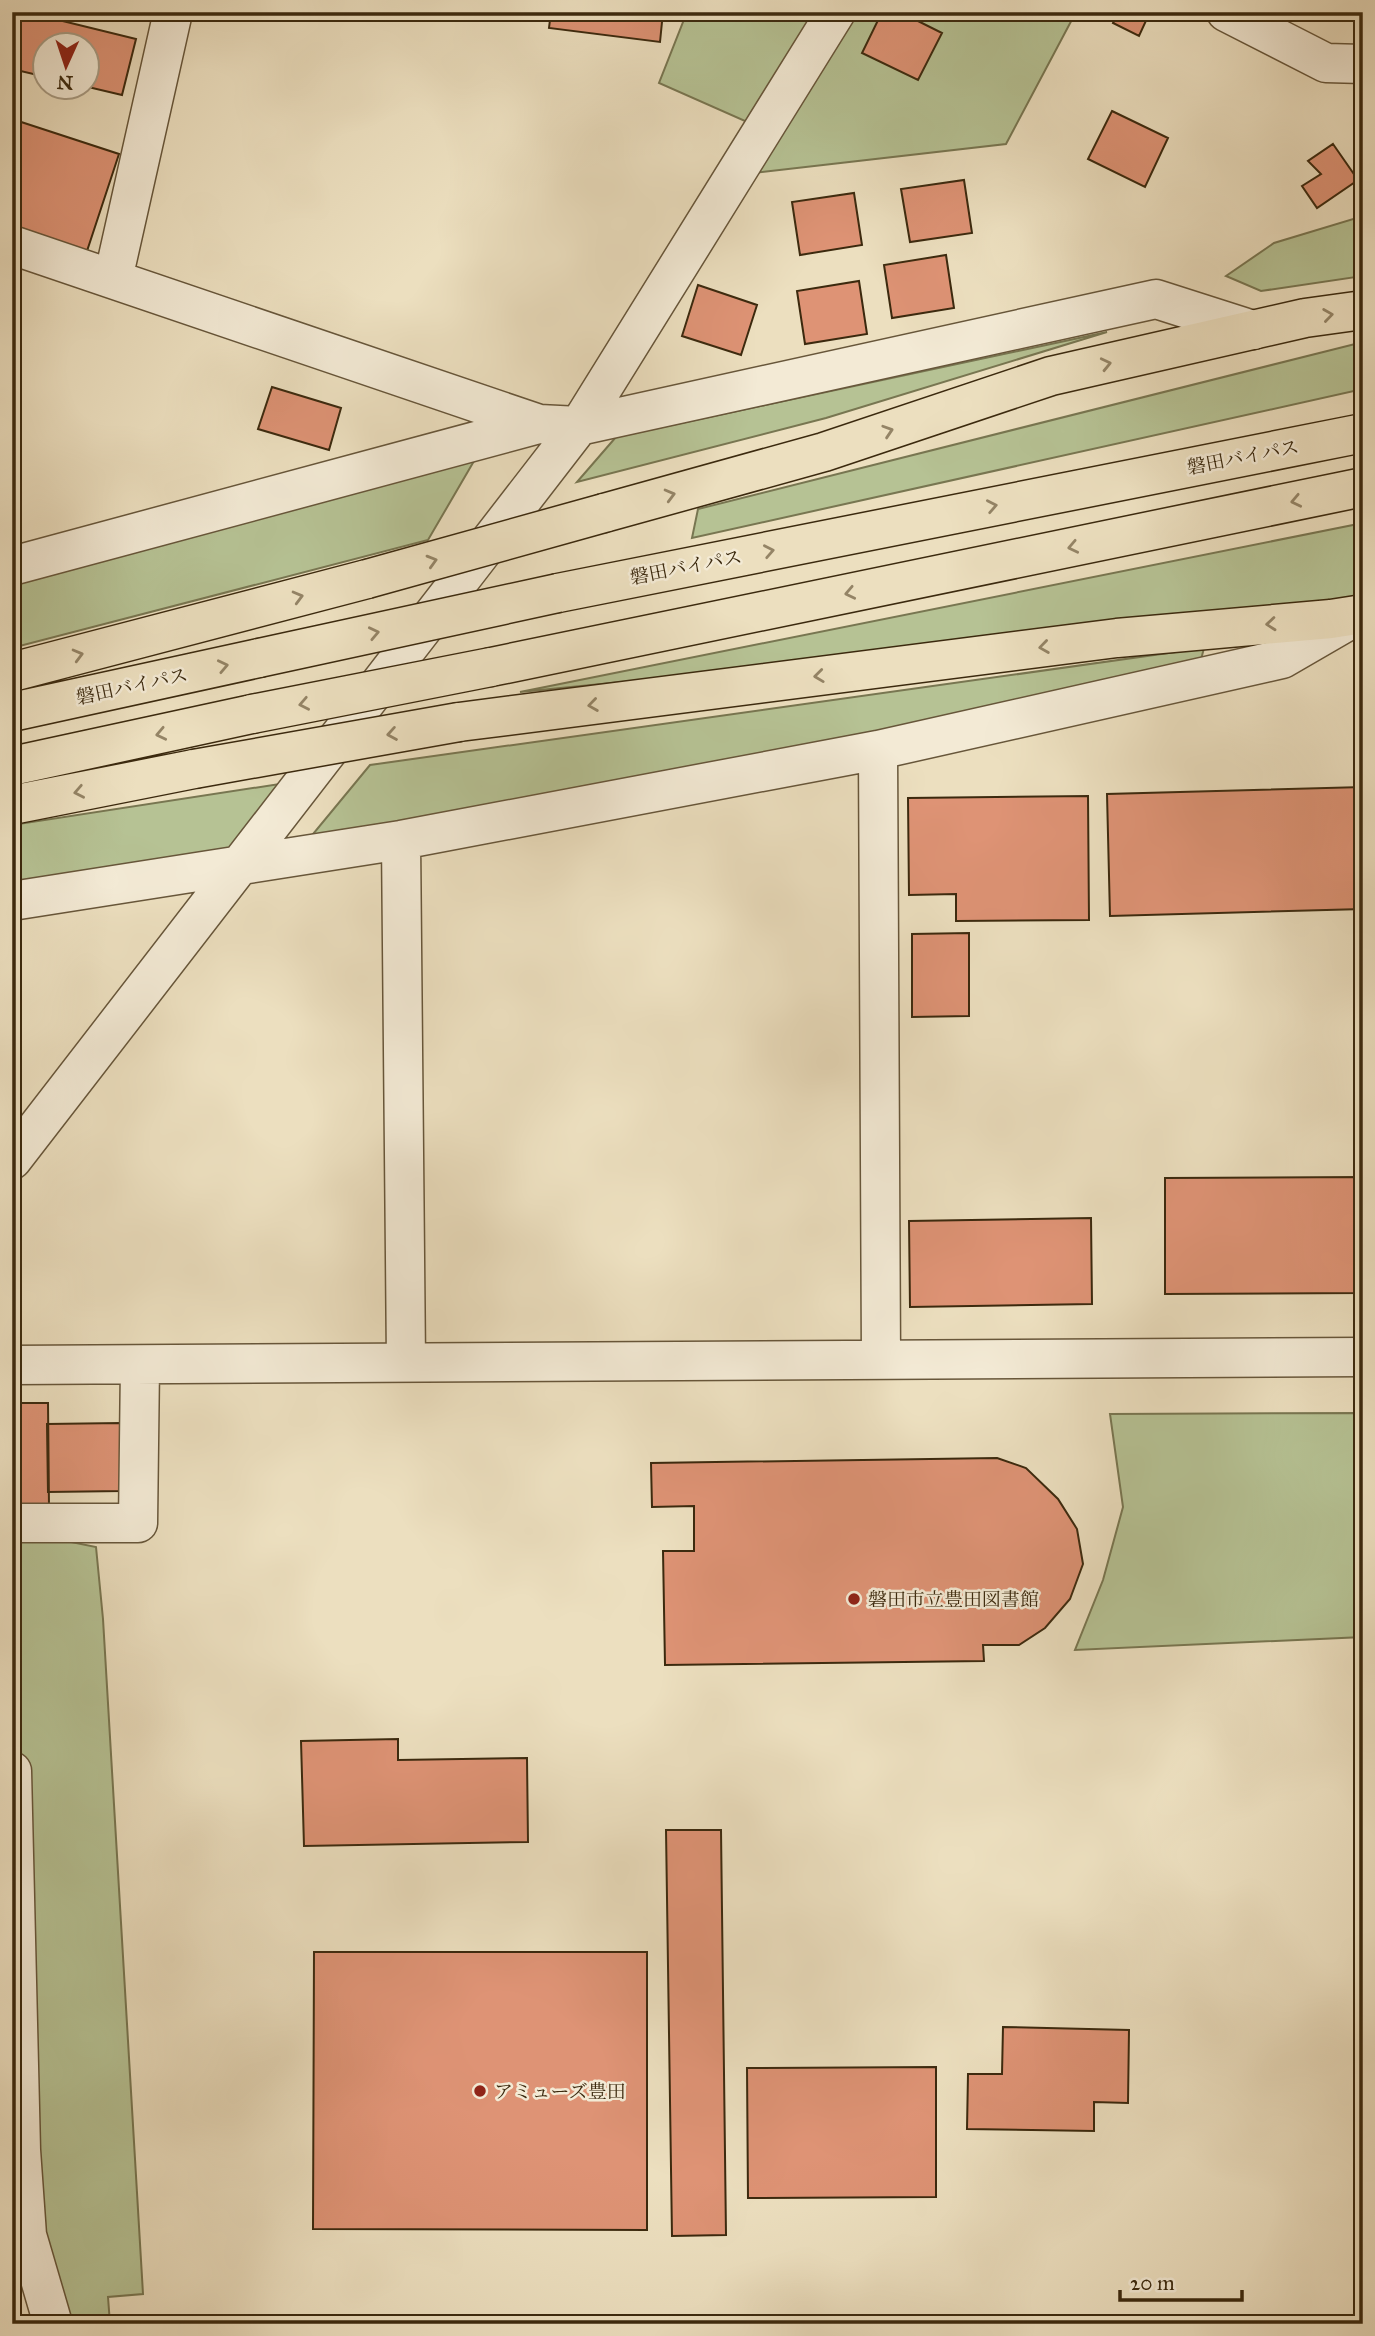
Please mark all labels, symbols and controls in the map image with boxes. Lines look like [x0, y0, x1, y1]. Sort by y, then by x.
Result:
north arrow [32, 32, 102, 102]
text: N [56, 71, 74, 94]
one-way arrow [1322, 307, 1333, 322]
one-way arrow [1100, 358, 1112, 372]
one-way arrow [882, 425, 894, 439]
street label: 磐田バイパス [1185, 435, 1301, 479]
one-way arrow [664, 488, 676, 503]
one-way arrow [1290, 493, 1302, 508]
one-way arrow [986, 500, 998, 515]
one-way arrow [1067, 539, 1079, 554]
one-way arrow [763, 544, 775, 559]
street label: 磐田バイパス [628, 545, 744, 589]
one-way arrow [426, 555, 438, 569]
one-way arrow [844, 584, 856, 599]
one-way arrow [292, 591, 304, 605]
one-way arrow [1265, 616, 1276, 631]
one-way arrow [368, 627, 380, 641]
one-way arrow [1038, 640, 1050, 655]
one-way arrow [72, 649, 84, 663]
one-way arrow [217, 660, 229, 674]
street label: 磐田バイパス [74, 663, 190, 709]
one-way arrow [813, 668, 824, 683]
one-way arrow [298, 695, 310, 710]
one-way arrow [587, 697, 599, 712]
one-way arrow [155, 725, 167, 740]
one-way arrow [386, 726, 398, 741]
one-way arrow [73, 783, 85, 798]
place label: 磐田市立豊田図書館 [868, 1588, 1039, 1611]
marker: 磐田市立豊田図書館 [846, 1591, 862, 1607]
place label: アミューズ豊田 [494, 2080, 626, 2103]
marker: アミューズ豊田 [472, 2083, 488, 2099]
scale bar [1120, 2259, 1242, 2303]
text: 20 m [1130, 2270, 1175, 2296]

